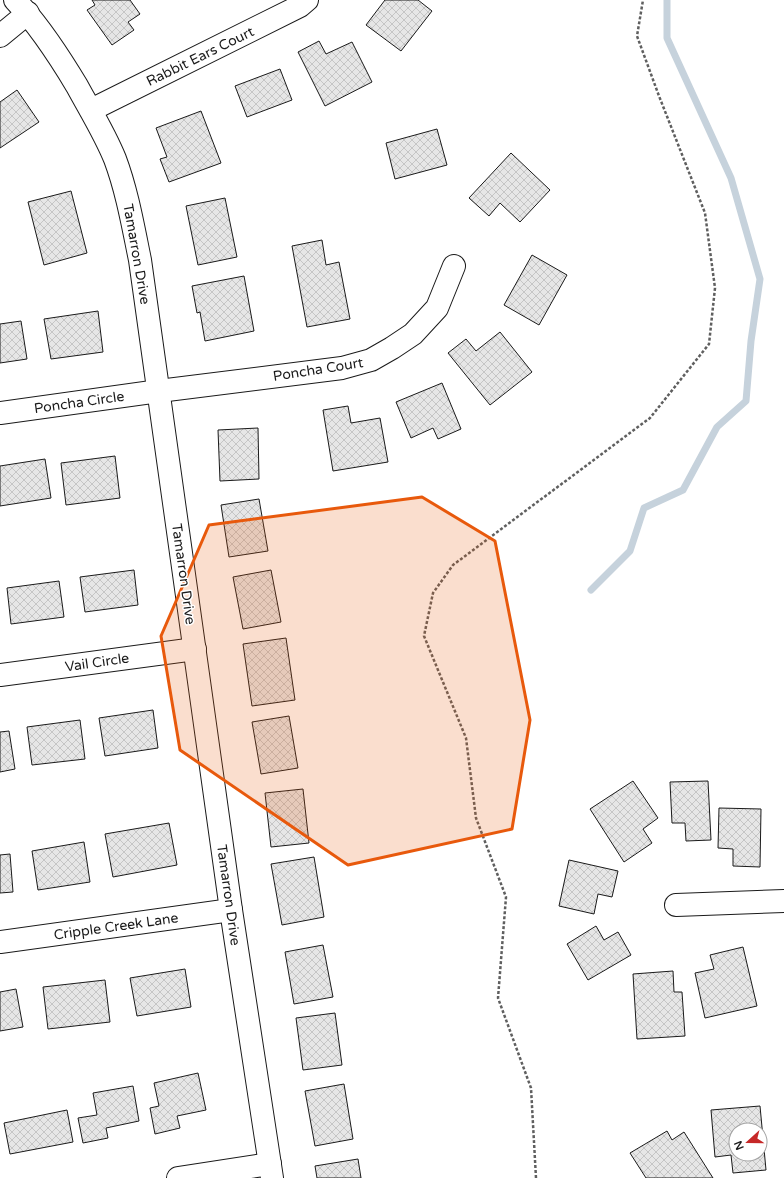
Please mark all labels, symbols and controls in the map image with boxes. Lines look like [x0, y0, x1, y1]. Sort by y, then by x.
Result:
street label: Rabbit Ears Court [144, 23, 257, 90]
street label: Tamarron Drive [119, 203, 154, 306]
street label: Poncha Court [272, 354, 365, 385]
street label: Poncha Circle [33, 388, 125, 417]
street label: Tamarron Drive [168, 523, 199, 626]
street label: Vail Circle [64, 650, 130, 675]
street label: Tamarron Drive [213, 844, 244, 947]
street label: Cripple Creek Lane [53, 909, 179, 944]
north arrow [728, 1122, 768, 1162]
text: N [731, 1139, 747, 1152]

